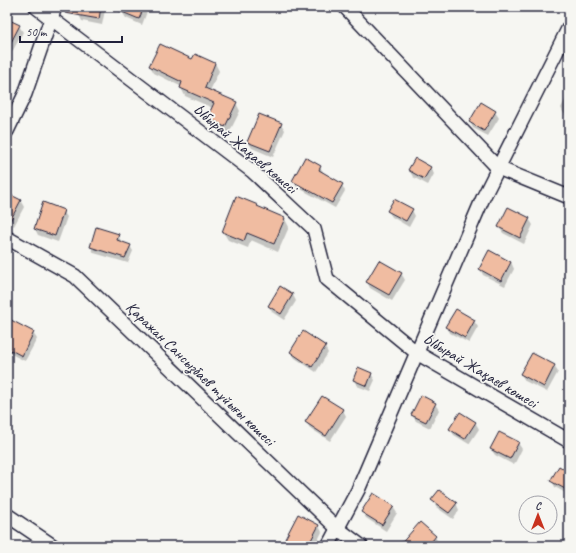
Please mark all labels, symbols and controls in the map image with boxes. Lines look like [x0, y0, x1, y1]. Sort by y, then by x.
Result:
scale bar [20, 18, 122, 44]
text: 50 m [26, 24, 48, 40]
street label: Ыбырай Жақаев көшесі [189, 100, 303, 199]
street label: Қаражан Сансызбаев тұйығы көшесі [122, 297, 280, 452]
street label: Ыбырай Жақаев көшесі [420, 329, 543, 414]
north arrow [518, 495, 558, 535]
text: С [535, 498, 542, 512]

